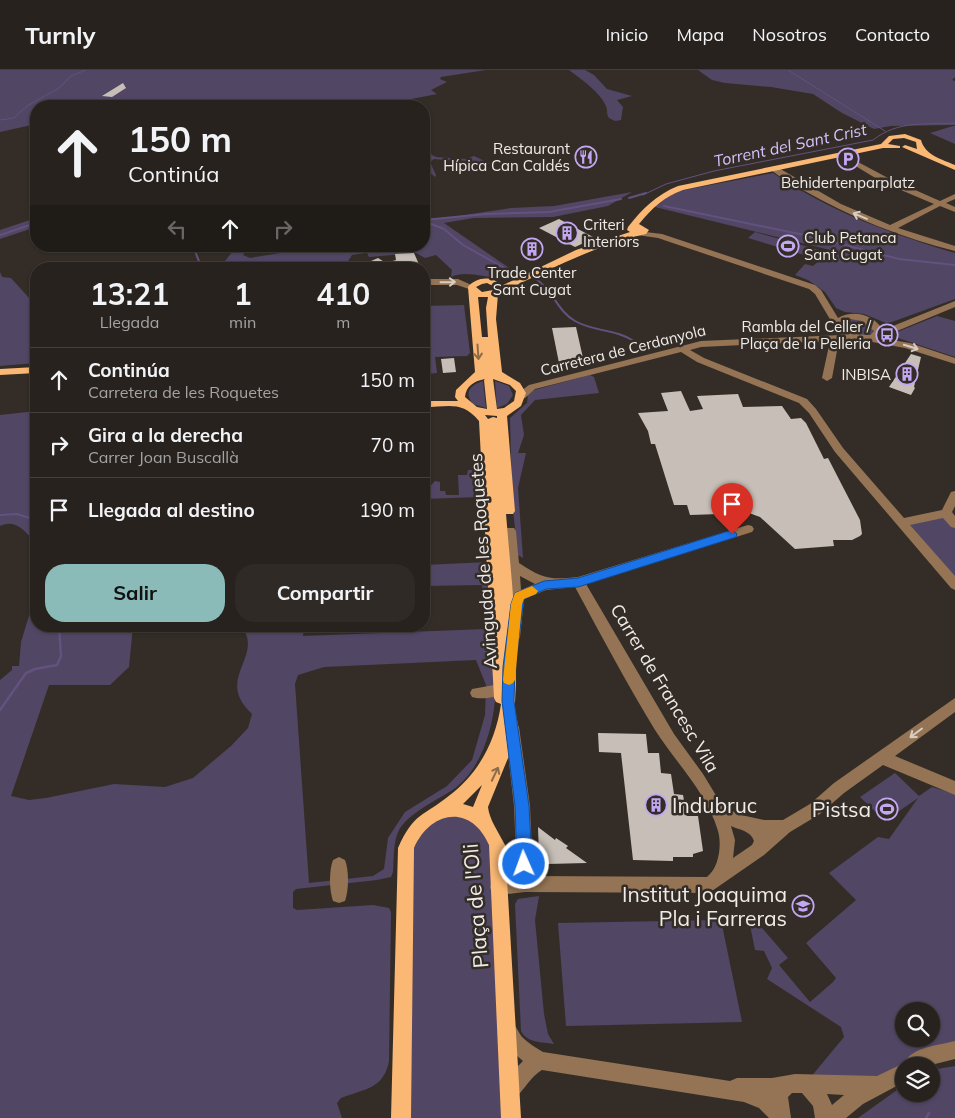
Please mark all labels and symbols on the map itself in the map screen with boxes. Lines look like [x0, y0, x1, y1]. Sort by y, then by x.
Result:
water label: Torrent del Sant Crist [712, 119, 869, 171]
place label: Restaurant Hípica Can Caldés [443, 139, 570, 175]
restaurant icon: Restaurant Hípica Can Caldés [574, 145, 598, 169]
parking icon: Behidertenparplatz [836, 147, 860, 171]
place label: Behidertenparplatz [781, 173, 915, 192]
one-way arrow [853, 210, 868, 220]
place label: Criteri Interiors [583, 215, 639, 251]
building icon: Criteri Interiors [555, 221, 579, 245]
place label: Club Petanca Sant Cugat [804, 228, 896, 264]
sports icon: Club Petanca Sant Cugat [776, 234, 800, 258]
building icon: Trade Center Sant Cugat [520, 237, 544, 261]
place label: Trade Center Sant Cugat [488, 263, 577, 299]
one-way arrow [440, 277, 456, 287]
place label: Rambla del Celler / Plaça de la Pelleria [740, 317, 872, 353]
street label: Carretera de Cerdanyola [538, 320, 708, 380]
bus stop icon: Rambla del Celler / Plaça de la Pelleria [875, 323, 899, 347]
one-way arrow [903, 342, 919, 352]
one-way arrow [473, 344, 482, 360]
building icon: INBISA [895, 362, 919, 386]
place label: INBISA [841, 365, 891, 384]
street label: Avinguda de les Roquetes [464, 452, 502, 670]
pin [711, 483, 753, 534]
street label: Carrer de Francesc Vila [605, 599, 725, 777]
one-way arrow [910, 728, 923, 739]
one-way arrow [491, 767, 500, 782]
place label: Indubruc [672, 792, 757, 818]
building icon: Indubruc [644, 793, 668, 817]
place label: Pistsa [812, 796, 871, 822]
sports icon: Pistsa [875, 797, 899, 821]
position arrow [497, 837, 549, 889]
street label: Plaça de l'Oli [457, 843, 493, 969]
place label: Institut Joaquima Pla i Farreras [622, 881, 787, 931]
school or university icon: Institut Joaquima Pla i Farreras [791, 894, 815, 918]

